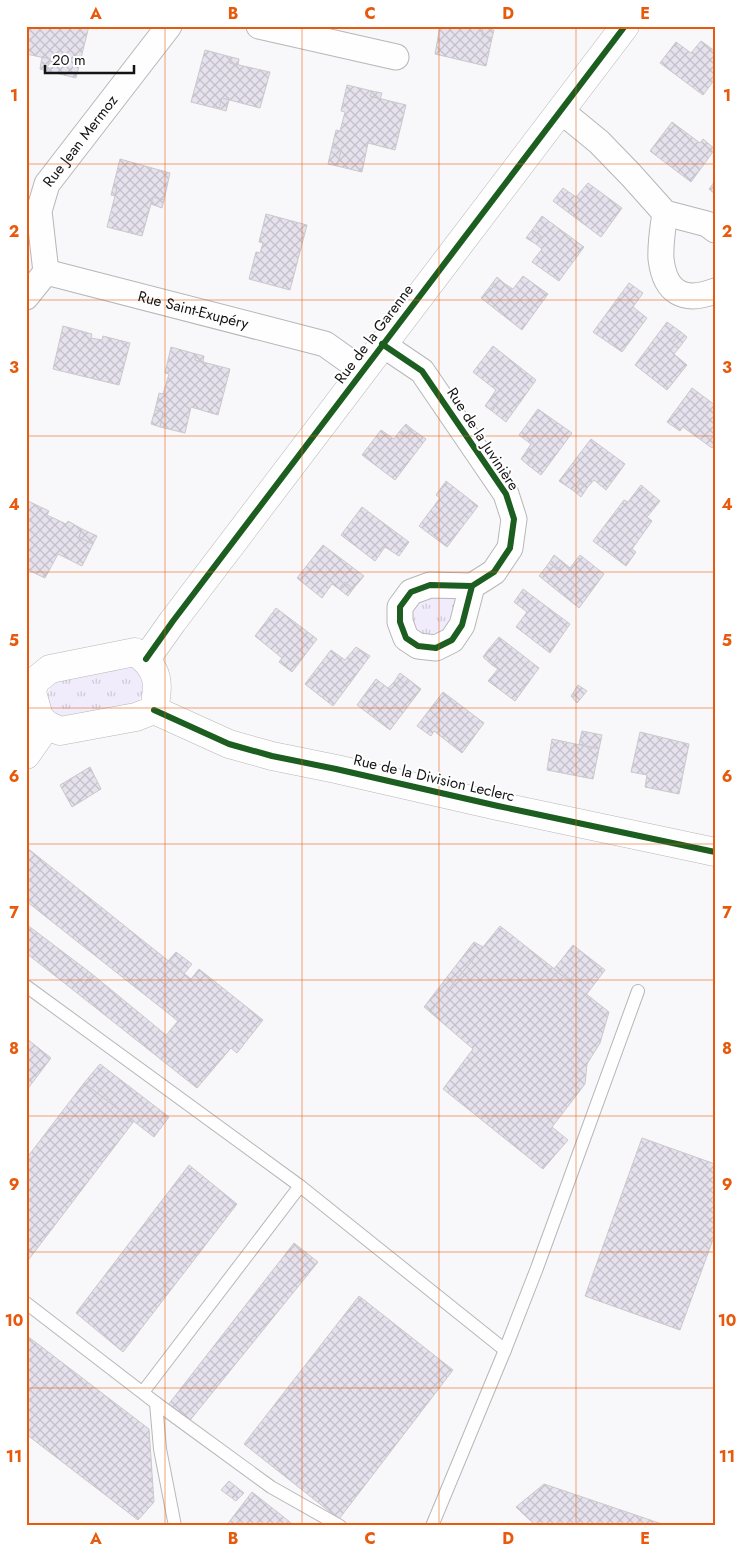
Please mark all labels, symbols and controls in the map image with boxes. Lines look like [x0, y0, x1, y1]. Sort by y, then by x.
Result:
text: A [89, 2, 102, 25]
text: B [228, 2, 238, 25]
text: C [364, 2, 376, 25]
text: D [502, 2, 514, 25]
text: E [640, 2, 650, 25]
scale bar [45, 42, 134, 74]
text: 20 m [52, 49, 86, 71]
text: 1 [10, 84, 18, 107]
text: 1 [723, 84, 731, 107]
street label: Rue Jean Mermoz [38, 90, 123, 192]
text: 2 [9, 220, 19, 243]
text: 2 [722, 220, 732, 243]
street label: Rue de la Garenne [329, 279, 419, 388]
street label: Rue Saint-Exupéry [136, 285, 251, 335]
text: 3 [9, 356, 19, 379]
text: 3 [722, 356, 732, 379]
street label: Rue de la Juvinière [441, 383, 525, 495]
text: 4 [8, 493, 20, 516]
text: 4 [721, 493, 733, 516]
text: 5 [9, 629, 19, 652]
text: 5 [722, 629, 732, 652]
street label: Rue de la Division Leclerc [351, 749, 517, 807]
text: 6 [9, 765, 19, 788]
text: 6 [722, 765, 732, 788]
text: 7 [9, 901, 19, 924]
text: 7 [722, 901, 732, 924]
text: 8 [9, 1037, 19, 1060]
text: 8 [722, 1037, 732, 1060]
text: 9 [9, 1173, 19, 1196]
text: 9 [722, 1173, 732, 1196]
text: 10 [5, 1309, 23, 1332]
text: 10 [718, 1309, 736, 1332]
text: 11 [6, 1445, 22, 1468]
text: 11 [719, 1445, 735, 1468]
text: A [89, 1527, 102, 1550]
text: B [228, 1527, 238, 1550]
text: C [364, 1527, 376, 1550]
text: D [502, 1527, 514, 1550]
text: E [640, 1527, 650, 1550]

